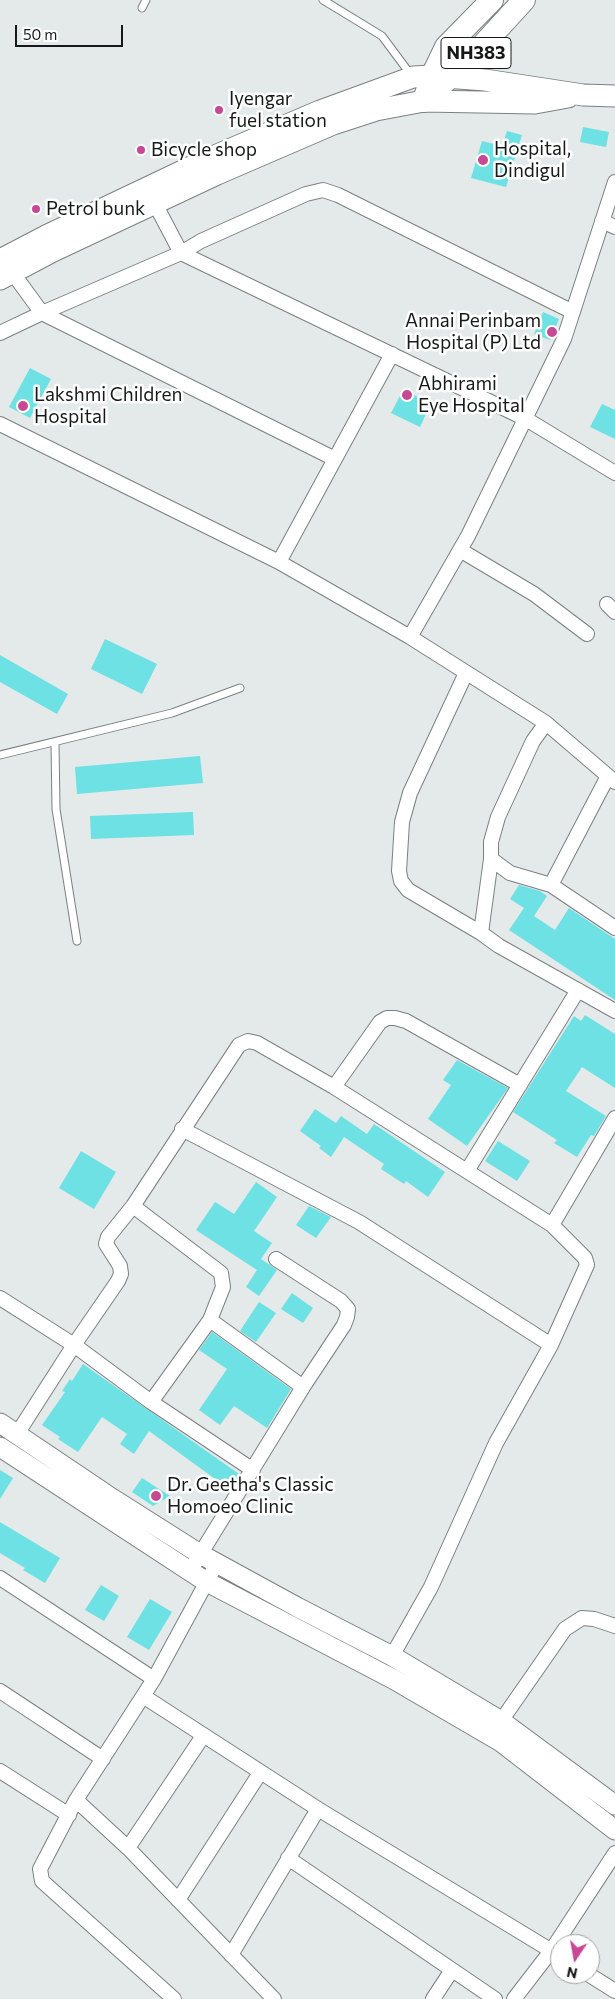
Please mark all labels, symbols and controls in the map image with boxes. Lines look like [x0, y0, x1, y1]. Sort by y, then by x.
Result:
scale bar [18, 15, 125, 47]
text: 50 m [23, 25, 57, 43]
road number: NH383 [441, 38, 511, 68]
place label: Iyengar fuel station [229, 88, 327, 132]
marker: Iyengar fuel station [213, 104, 225, 116]
place label: Hospital, Dindigul [494, 138, 571, 182]
place label: Bicycle shop [151, 139, 257, 161]
marker: Bicycle shop [135, 144, 147, 156]
marker: Hospital, Dindigul [476, 153, 490, 167]
place label: Petrol bunk [46, 198, 145, 220]
marker: Petrol bunk [30, 203, 42, 215]
place label: Annai Perinbam Hospital (P) Ltd [405, 310, 541, 354]
marker: Annai Perinbam Hospital (P) Ltd [545, 325, 559, 339]
place label: Abhirami Eye Hospital [418, 373, 525, 417]
place label: Lakshmi Children Hospital [34, 384, 182, 428]
marker: Abhirami Eye Hospital [400, 388, 414, 402]
marker: Lakshmi Children Hospital [16, 399, 30, 413]
place label: Dr. Geetha's Classic Homoeo Clinic [167, 1474, 334, 1518]
marker: Dr. Geetha's Classic Homoeo Clinic [149, 1489, 163, 1503]
north arrow [550, 1934, 600, 1984]
text: N [565, 1964, 579, 1983]

